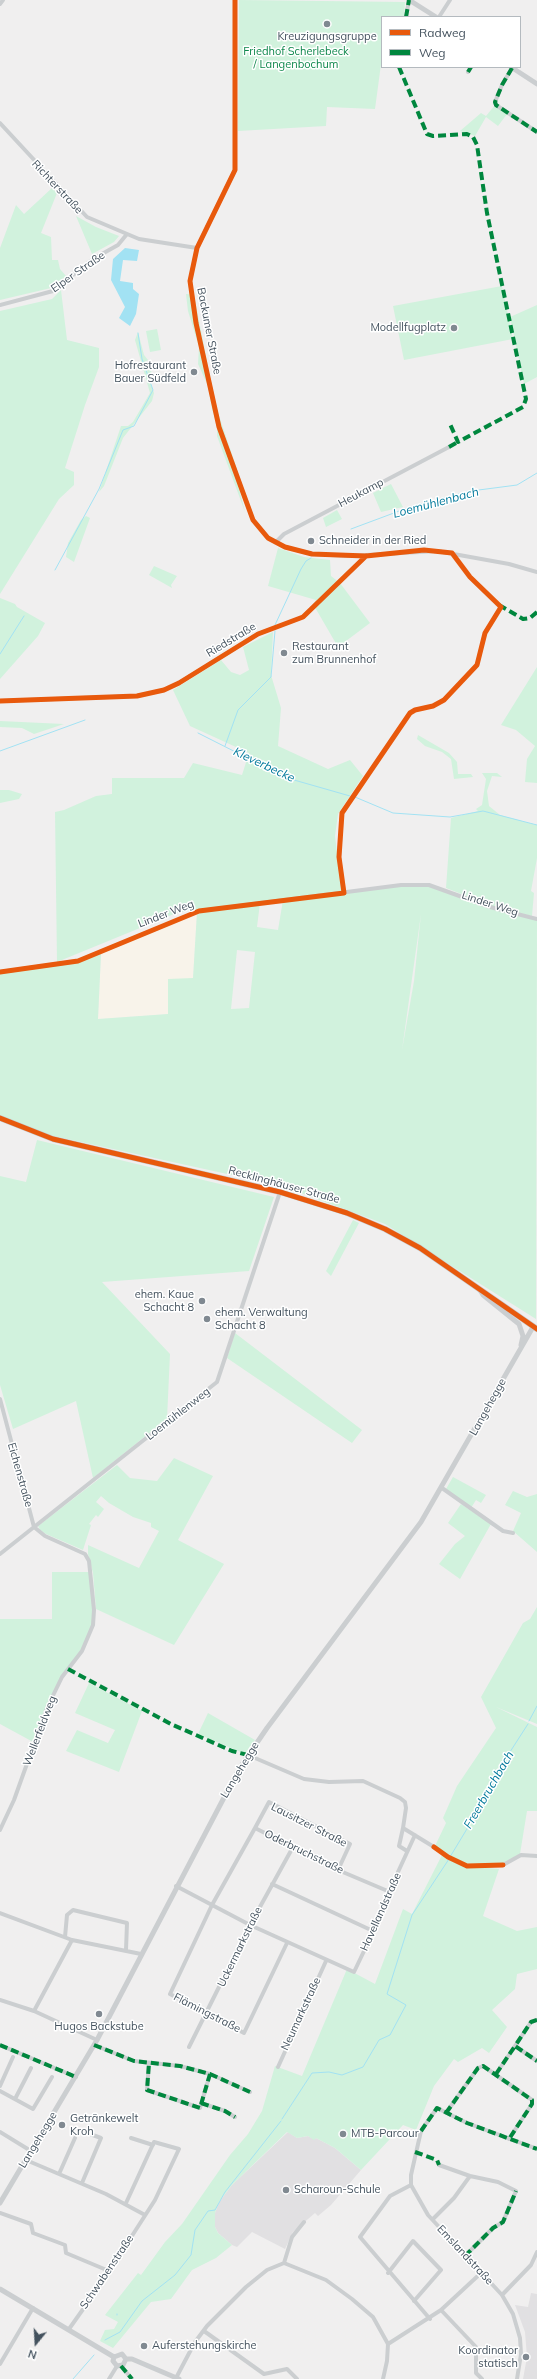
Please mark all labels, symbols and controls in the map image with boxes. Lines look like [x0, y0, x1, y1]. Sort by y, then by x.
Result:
legend [381, 16, 521, 68]
marker: Kreuzigungsgruppe [322, 19, 332, 29]
text: Radweg [419, 25, 466, 40]
place label: Kreuzigungsgruppe [277, 30, 377, 44]
park label: Friedhof Scherlebeck / Langenbochum [243, 45, 349, 71]
text: Weg [419, 45, 445, 60]
street label: Richterstraße [29, 157, 85, 217]
street label: Elper Straße [49, 249, 107, 295]
street label: Backumer Straße [194, 286, 224, 376]
place label: Modellfugplatz [370, 321, 446, 335]
marker: Modellfugplatz [449, 323, 459, 333]
place label: Hofrestaurant Bauer Südfeld [114, 359, 186, 385]
marker: Hofrestaurant Bauer Südfeld [189, 367, 199, 377]
street label: Heukamp [336, 476, 386, 510]
water label: Loemühlenbach [392, 485, 480, 521]
place label: Schneider in der Ried [319, 534, 426, 548]
marker: Schneider in der Ried [306, 536, 316, 546]
street label: Riedstraße [204, 620, 258, 660]
place label: Restaurant zum Brunnenhof [292, 640, 376, 666]
marker: Restaurant zum Brunnenhof [279, 648, 289, 658]
water label: Kleverbecke [231, 744, 297, 786]
street label: Linder Weg [460, 889, 520, 919]
street label: Linder Weg [136, 897, 196, 931]
street label: Recklinghäuser Straße [227, 1164, 341, 1206]
place label: ehem. Kaue Schacht 8 [135, 1288, 194, 1314]
marker: ehem. Kaue Schacht 8 [197, 1296, 207, 1306]
place label: ehem. Verwaltung Schacht 8 [215, 1306, 308, 1332]
marker: ehem. Verwaltung Schacht 8 [202, 1314, 212, 1324]
street label: Langehegge [467, 1376, 509, 1438]
street label: Loemühlenweg [143, 1385, 213, 1443]
street label: Eichenstraße [5, 1441, 35, 1509]
street label: Wellerfeldweg [21, 1694, 59, 1768]
street label: Langehegge [218, 1739, 262, 1801]
water label: Freerbruchbach [461, 1749, 517, 1831]
street label: Lausitzer Straße [269, 1800, 349, 1850]
street label: Oderbruchstraße [262, 1827, 346, 1877]
street label: Havellandstraße [358, 1871, 404, 1953]
street label: Uckermarkstraße [215, 1905, 265, 1989]
street label: Neumarkstraße [278, 1975, 324, 2053]
street label: Flämingstraße [171, 1990, 243, 2036]
marker: Hugos Backstube [94, 2009, 104, 2019]
place label: Hugos Backstube [54, 2020, 144, 2034]
street label: Langehegge [16, 2109, 60, 2171]
place label: Getränkewelt Kroh [70, 2112, 138, 2138]
marker: Getränkewelt Kroh [57, 2120, 67, 2130]
place label: MTB-Parcour [351, 2127, 419, 2141]
marker: MTB-Parcour [338, 2129, 348, 2139]
place label: Scharoun-Schule [294, 2183, 381, 2197]
marker: Scharoun-Schule [281, 2185, 291, 2195]
street label: Emslandstraße [434, 2222, 496, 2288]
street label: Schwabenstraße [77, 2232, 137, 2312]
north arrow [16, 2323, 56, 2363]
place label: Auferstehungskirche [152, 2339, 257, 2353]
marker: Auferstehungskirche [139, 2341, 149, 2351]
place label: Koordinator statisch [458, 2344, 518, 2370]
text: N [26, 2346, 38, 2362]
marker: Koordinator statisch [521, 2352, 531, 2362]

